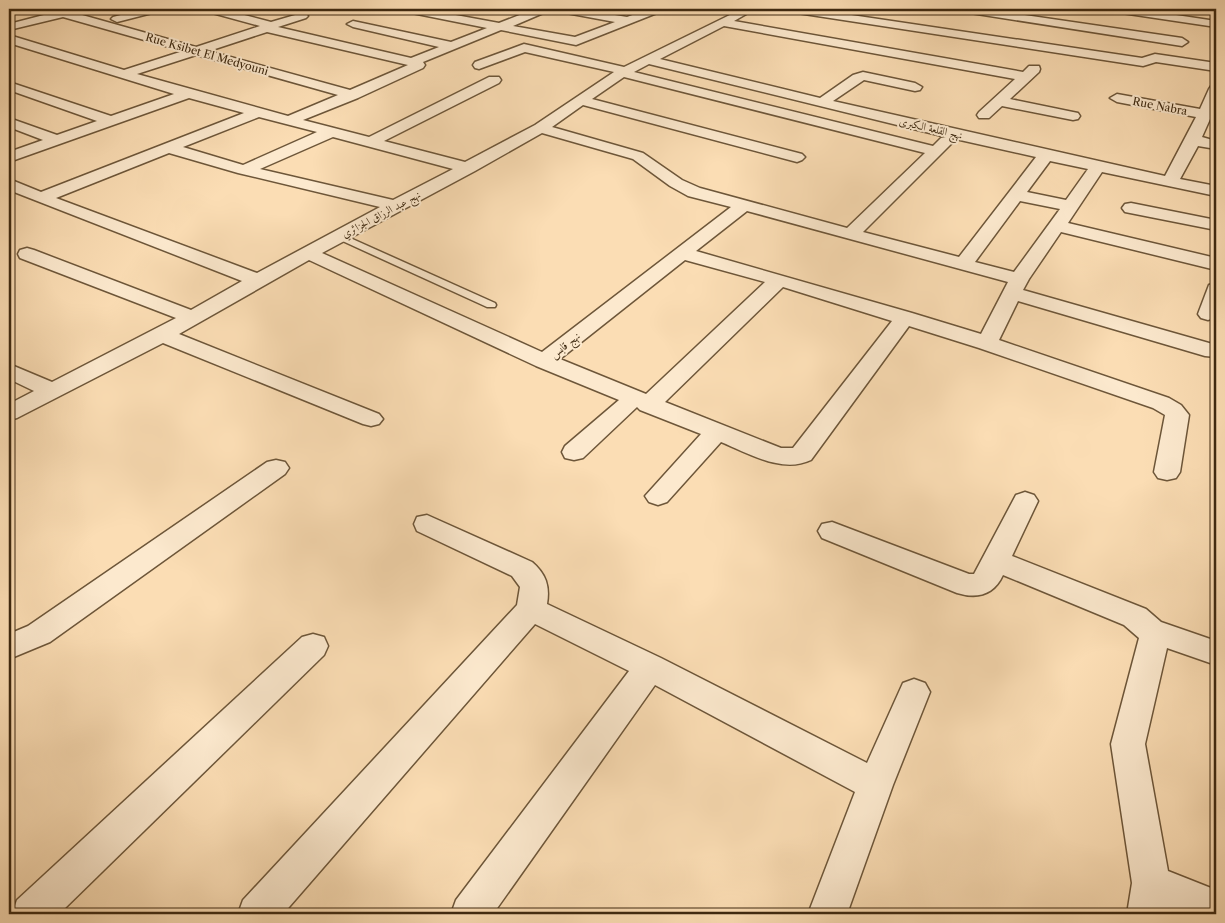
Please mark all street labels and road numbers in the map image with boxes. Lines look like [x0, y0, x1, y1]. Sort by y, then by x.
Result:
street label: Rue Ksibet El Medyouni [144, 30, 271, 78]
street label: Rue Nabra [1131, 94, 1189, 118]
street label: نهج القلعة الكبرى [897, 114, 964, 146]
street label: نهج عبد الرزاق الجزائري [339, 187, 425, 244]
street label: نهج قابس [547, 329, 585, 364]

